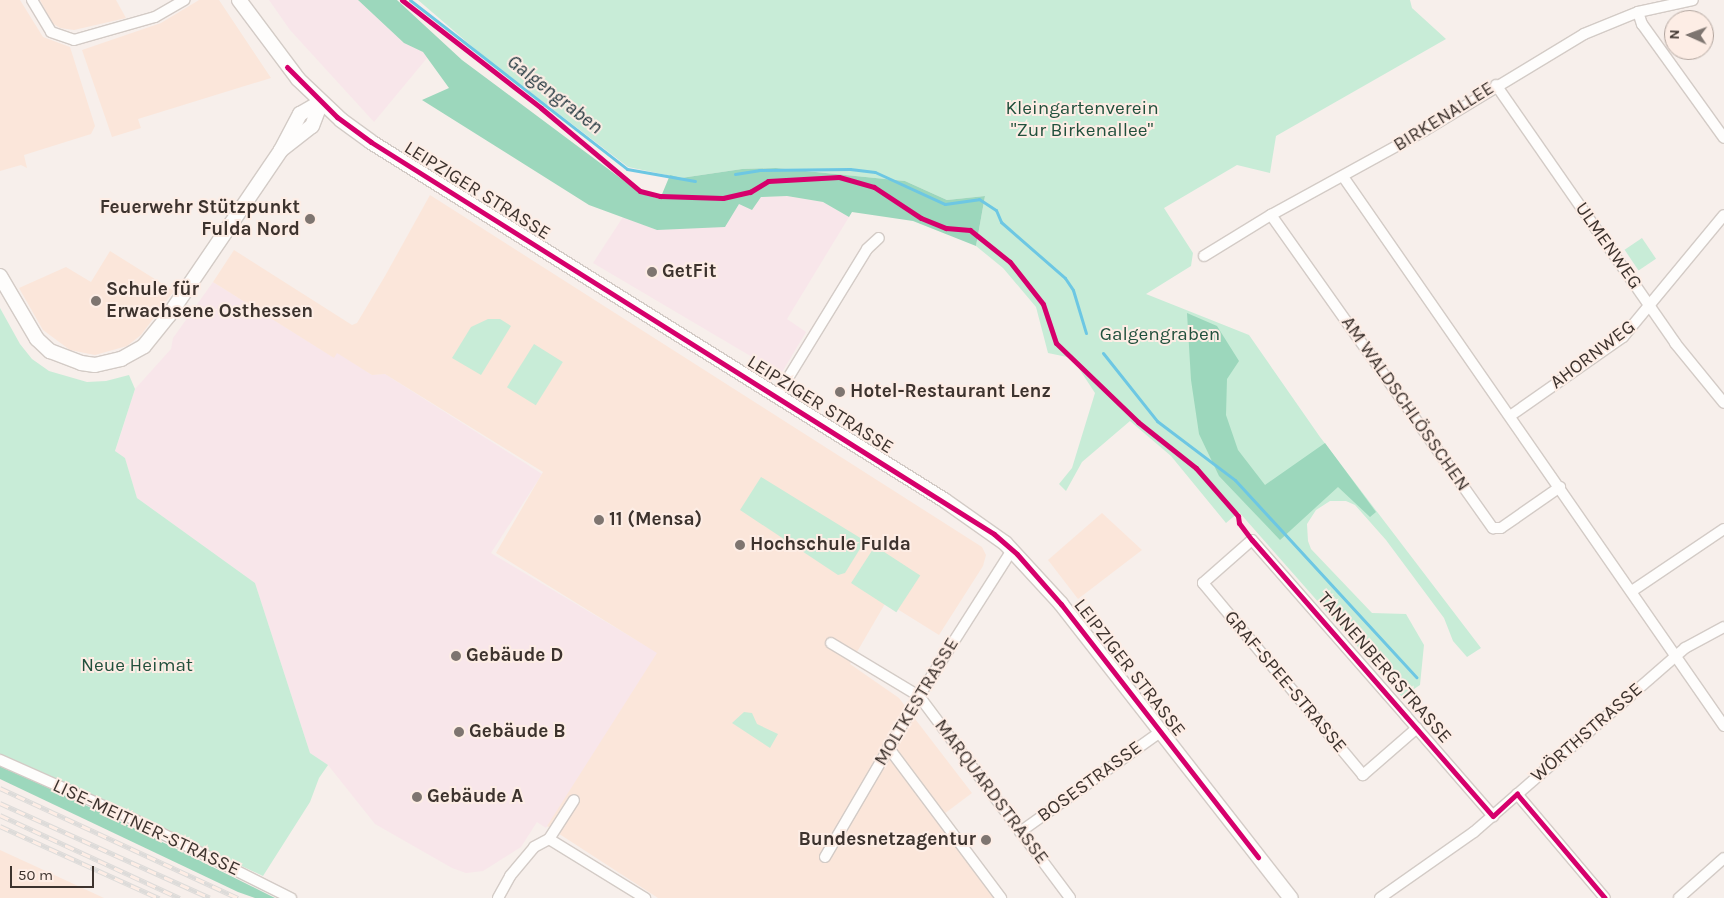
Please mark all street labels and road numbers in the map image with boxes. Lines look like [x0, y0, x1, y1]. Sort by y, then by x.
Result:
street label: BIRKENALLEE [1390, 77, 1498, 157]
street label: LEIPZIGER STRASSE [400, 137, 554, 245]
street label: ULMENWEG [1570, 198, 1646, 294]
street label: AM WALDSCHLÖSSCHEN [1336, 312, 1474, 496]
street label: AHORNWEG [1546, 316, 1640, 394]
street label: LEIPZIGER STRASSE [743, 351, 897, 459]
street label: TANNENBERGSTRASSE [1312, 588, 1456, 748]
street label: LEIPZIGER STRASSE [1068, 595, 1190, 741]
street label: GRAF-SPEE-STRASSE [1219, 606, 1351, 758]
street label: MOLTKESTRASSE [870, 634, 964, 770]
street label: WÖRTHSTRASSE [1527, 678, 1647, 788]
street label: MARQUARDSTRASSE [929, 715, 1053, 869]
street label: BOSESTRASSE [1033, 737, 1147, 827]
street label: LISE-MEITNER-STRASSE [49, 775, 243, 881]

